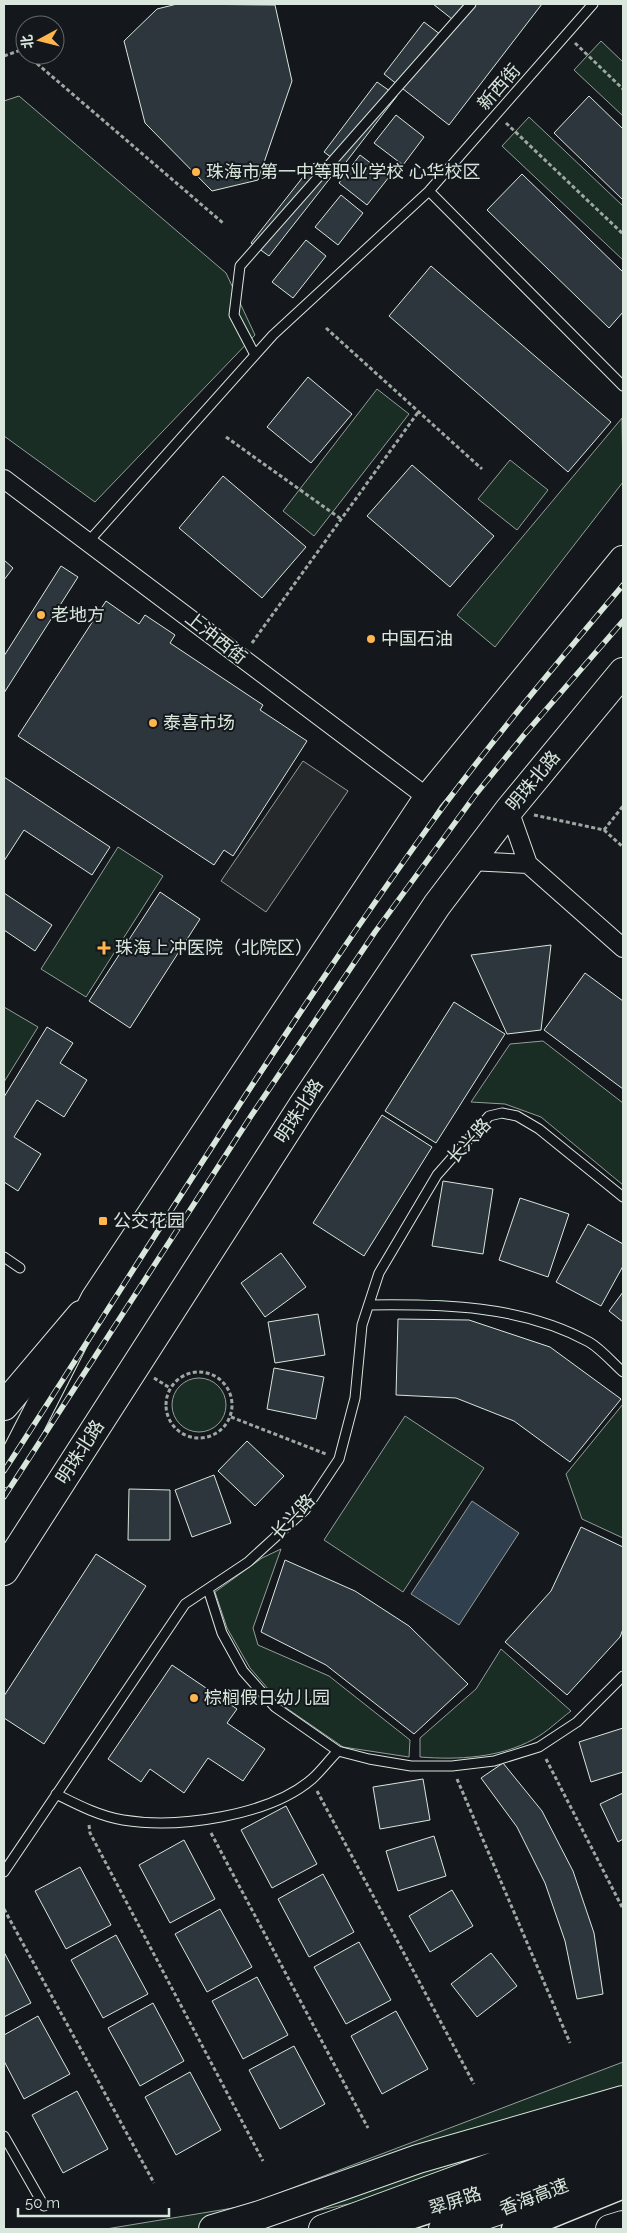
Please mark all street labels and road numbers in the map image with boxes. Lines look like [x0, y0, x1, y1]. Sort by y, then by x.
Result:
street label: 新西街 [473, 59, 524, 114]
street label: 上沖西街 [181, 607, 251, 668]
street label: 明珠北路 [501, 746, 564, 815]
street label: 明珠北路 [270, 1075, 327, 1147]
street label: 长兴路 [443, 1114, 495, 1168]
street label: 明珠北路 [51, 1416, 108, 1488]
street label: 长兴路 [267, 1490, 319, 1544]
street label: 香海高速 [496, 2174, 571, 2219]
street label: 翠屏路 [426, 2182, 484, 2219]

